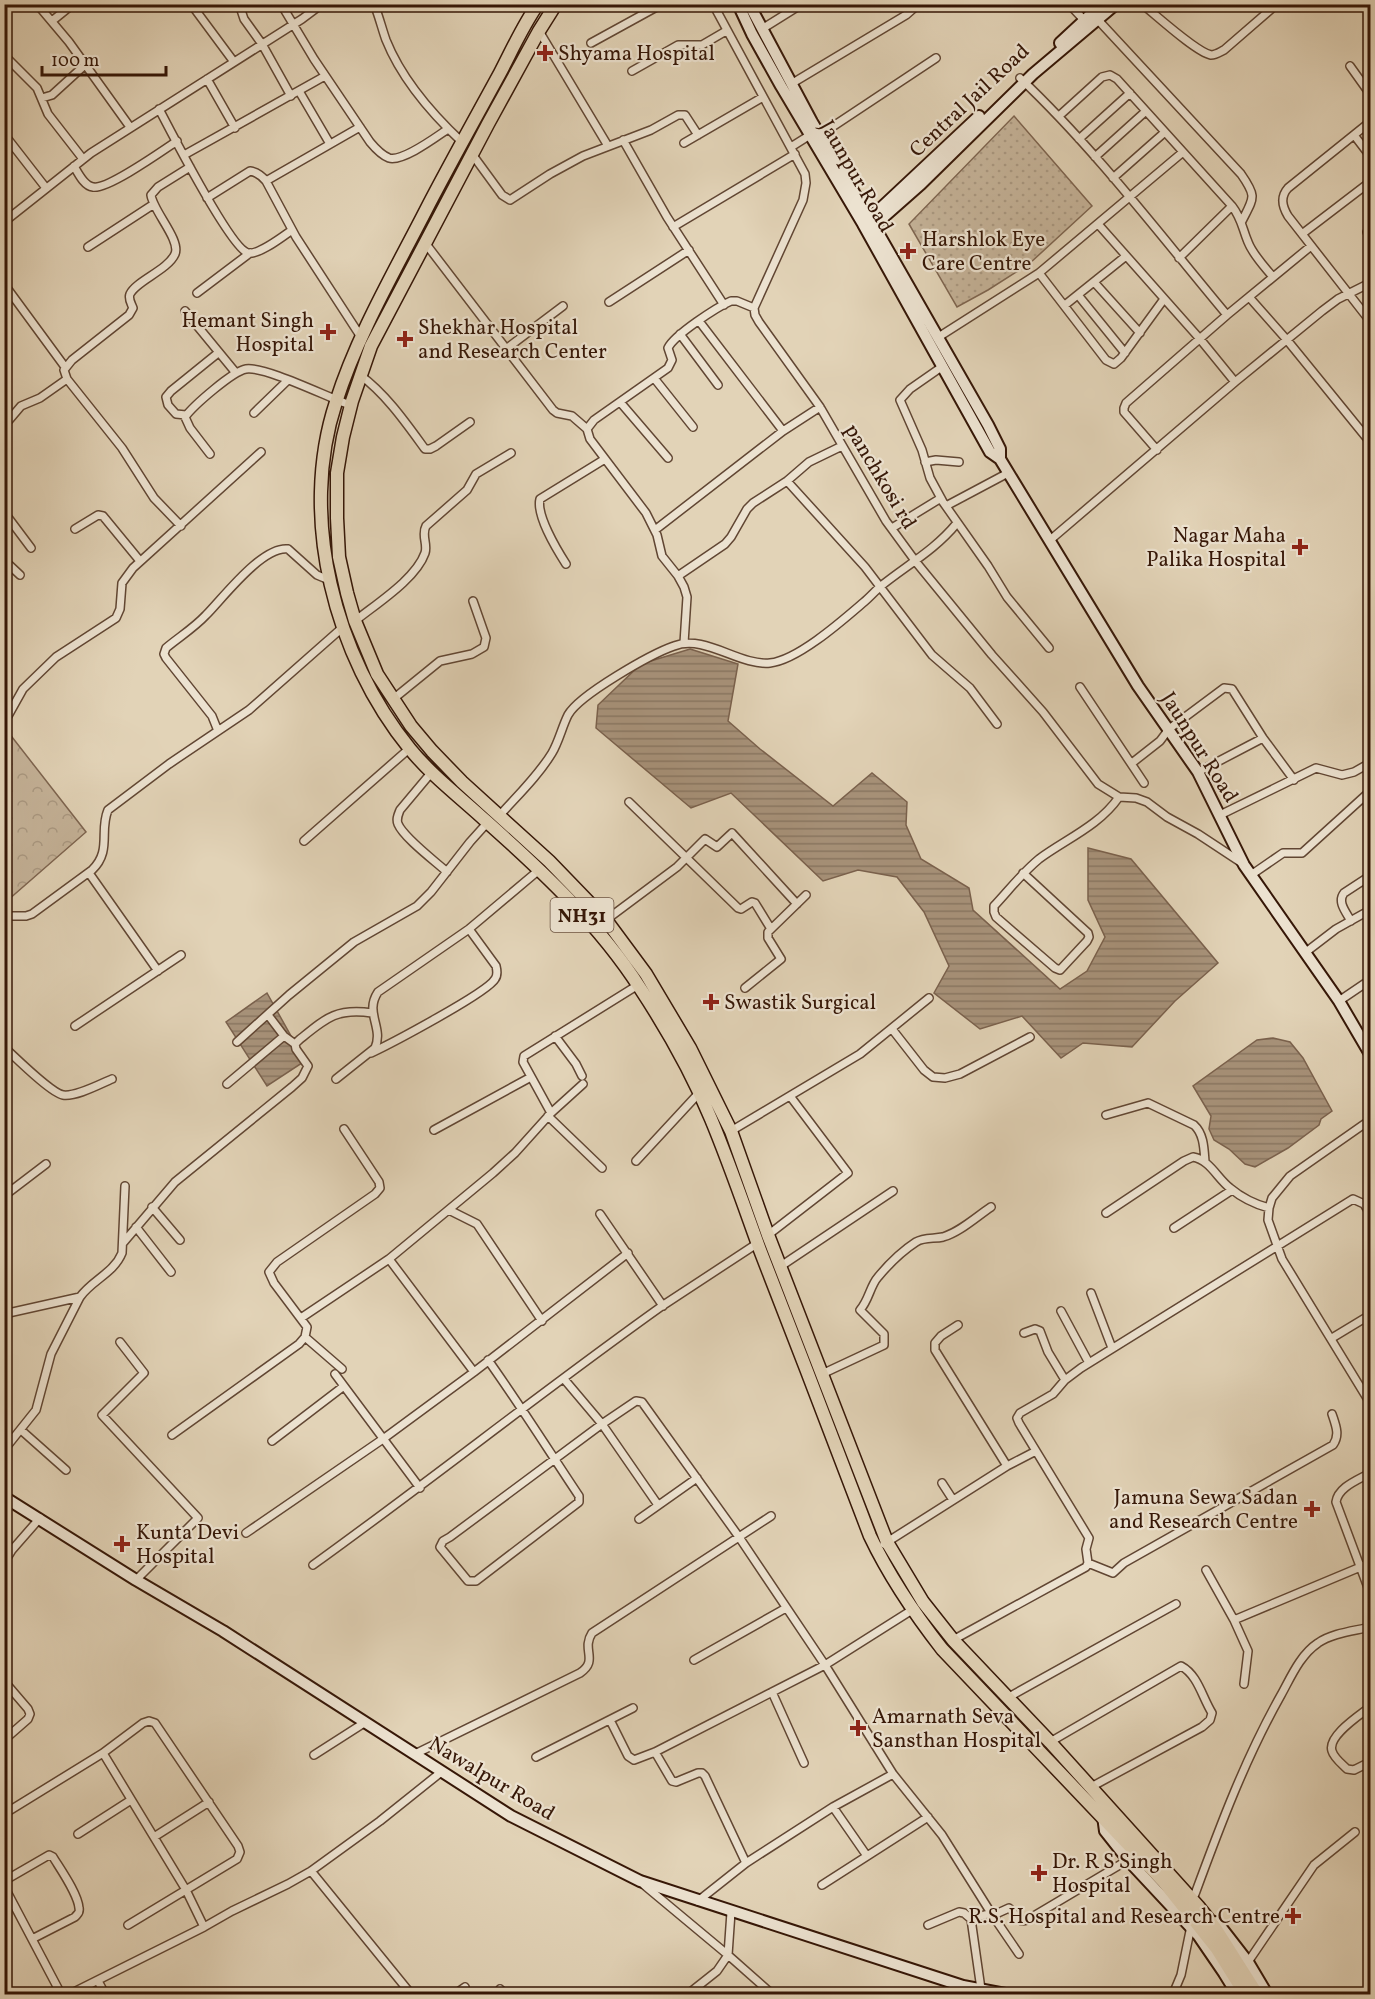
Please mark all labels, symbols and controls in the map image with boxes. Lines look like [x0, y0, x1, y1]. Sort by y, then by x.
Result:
street label: Central Jail Road [903, 38, 1037, 165]
scale bar [42, 39, 166, 77]
place label: Shyama Hospital [558, 40, 715, 69]
marker: Shyama Hospital [536, 44, 554, 62]
text: 100 m [51, 49, 100, 74]
street label: Jaunpur Road [812, 115, 900, 239]
place label: Harshlok Eye Care Centre [922, 226, 1045, 279]
marker: Harshlok Eye Care Centre [899, 242, 917, 260]
place label: Hemant Singh Hospital [181, 307, 314, 360]
place label: Shekhar Hospital and Research Center [418, 314, 607, 367]
marker: Hemant Singh Hospital [319, 323, 337, 341]
marker: Shekhar Hospital and Research Center [396, 330, 414, 348]
street label: panchkosi rd [837, 418, 923, 535]
place label: Nagar Maha Palika Hospital [1146, 522, 1286, 575]
marker: Nagar Maha Palika Hospital [1291, 538, 1309, 556]
street label: Jaunpur Road [1153, 687, 1244, 809]
road number: NH31 [550, 898, 614, 932]
place label: Swastik Surgical [724, 989, 876, 1018]
marker: Swastik Surgical [702, 993, 720, 1011]
place label: Jamuna Sewa Sadan and Research Centre [1109, 1484, 1298, 1537]
marker: Jamuna Sewa Sadan and Research Centre [1303, 1500, 1321, 1518]
place label: Kunta Devi Hospital [136, 1519, 239, 1572]
marker: Kunta Devi Hospital [113, 1535, 131, 1553]
place label: Amarnath Seva Sansthan Hospital [872, 1703, 1041, 1756]
marker: Amarnath Seva Sansthan Hospital [849, 1719, 867, 1737]
street label: Nawalpur Road [423, 1730, 560, 1828]
place label: Dr. R S Singh Hospital [1052, 1848, 1173, 1901]
marker: Dr. R S Singh Hospital [1030, 1864, 1048, 1882]
place label: R.S. Hospital and Research Centre [968, 1903, 1280, 1932]
marker: R.S. Hospital and Research Centre [1284, 1907, 1302, 1925]

